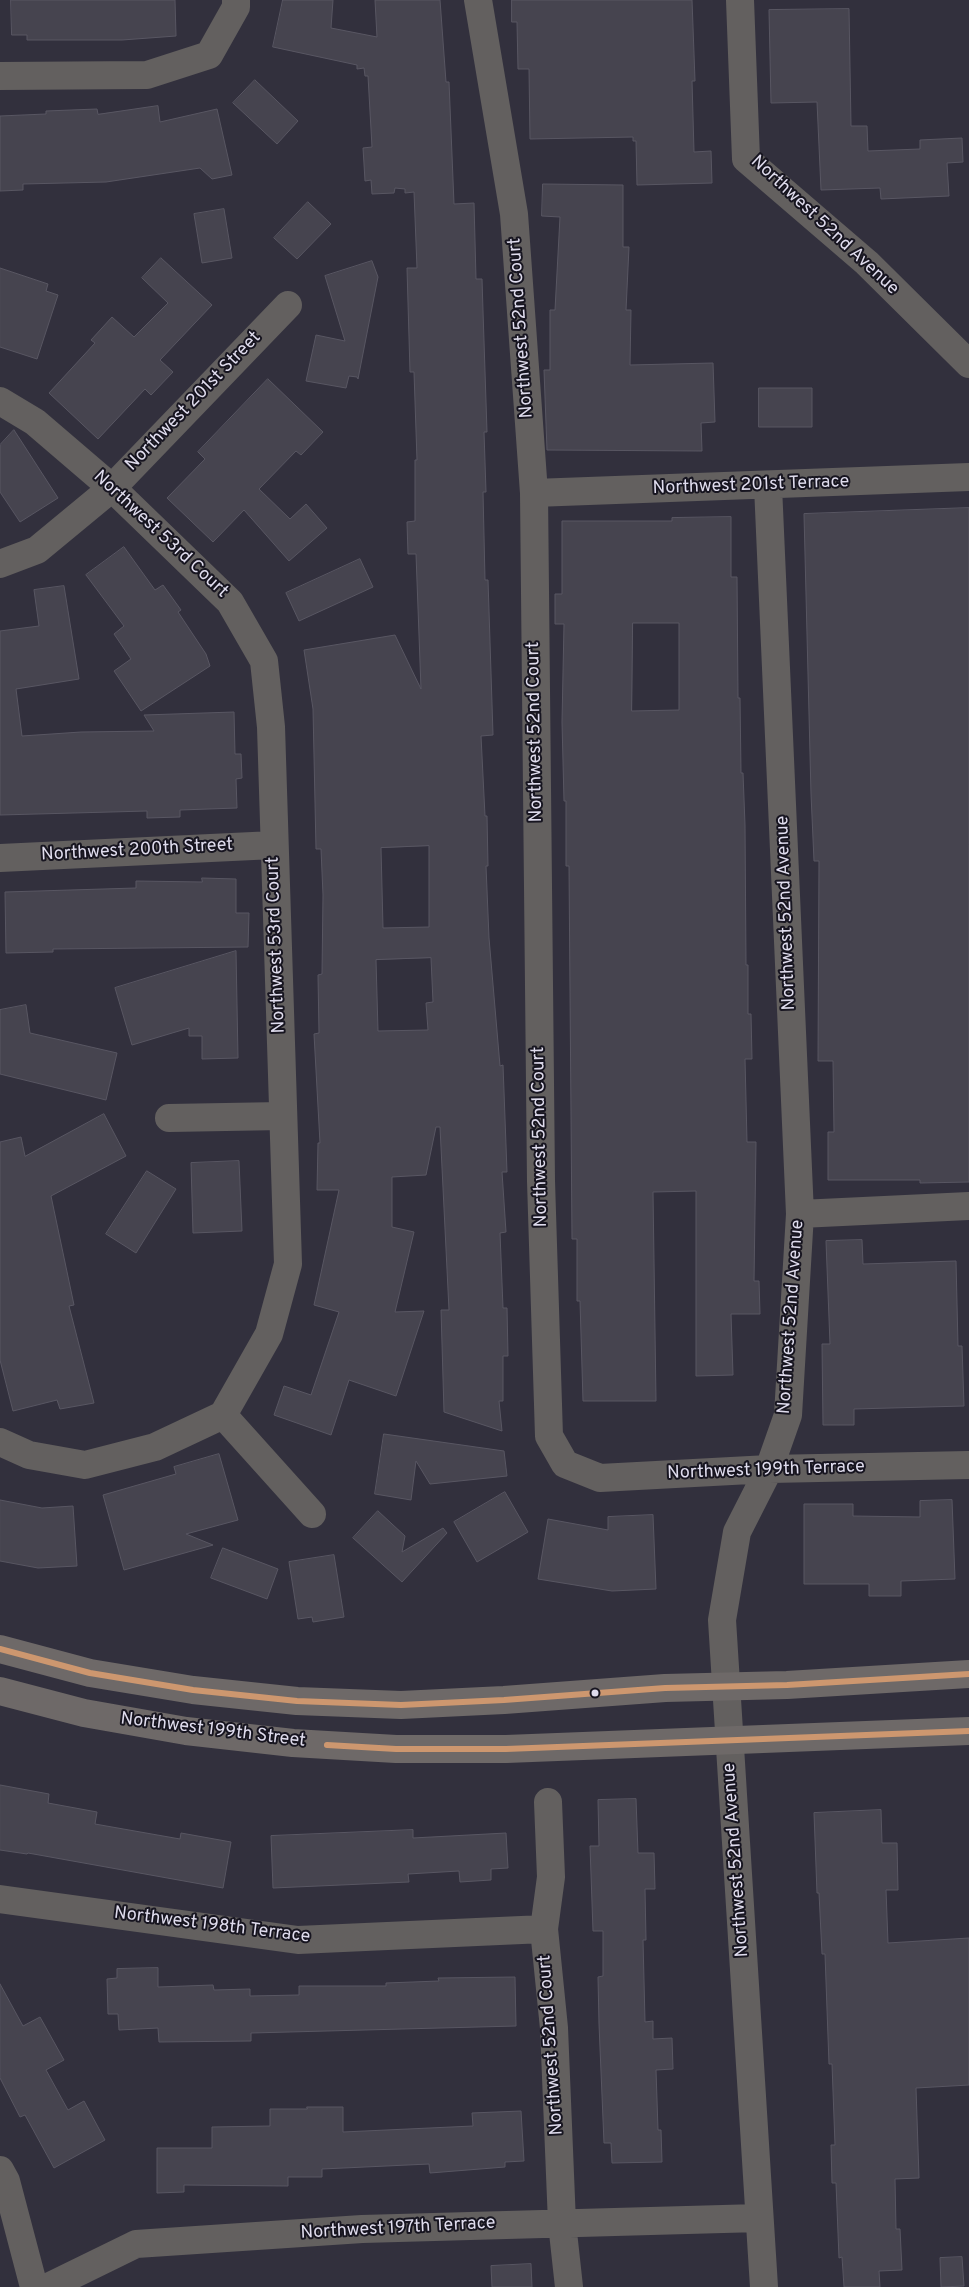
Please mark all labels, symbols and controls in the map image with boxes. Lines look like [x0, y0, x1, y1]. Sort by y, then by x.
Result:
street label: Northwest 52nd Avenue [745, 152, 903, 300]
street label: Northwest 52nd Court [505, 237, 539, 419]
street label: Northwest 201st Street [122, 328, 266, 476]
street label: Northwest 53rd Court [88, 467, 232, 603]
street label: Northwest 201st Terrace [652, 472, 850, 500]
street label: Northwest 52nd Court [524, 641, 548, 823]
street label: Northwest 52nd Avenue [773, 815, 801, 1011]
street label: Northwest 200th Street [40, 835, 234, 867]
street label: Northwest 53rd Court [263, 856, 291, 1034]
street label: Northwest 52nd Court [529, 1046, 553, 1228]
street label: Northwest 52nd Avenue [774, 1219, 810, 1415]
street label: Northwest 199th Terrace [667, 1457, 865, 1485]
unlabelled marker [590, 1688, 600, 1698]
street label: Northwest 199th Street [119, 1709, 307, 1753]
street label: Northwest 52nd Avenue [719, 1762, 755, 1958]
street label: Northwest 198th Terrace [113, 1903, 311, 1949]
street label: Northwest 52nd Court [535, 1954, 569, 2136]
street label: Northwest 197th Terrace [300, 2213, 496, 2245]

